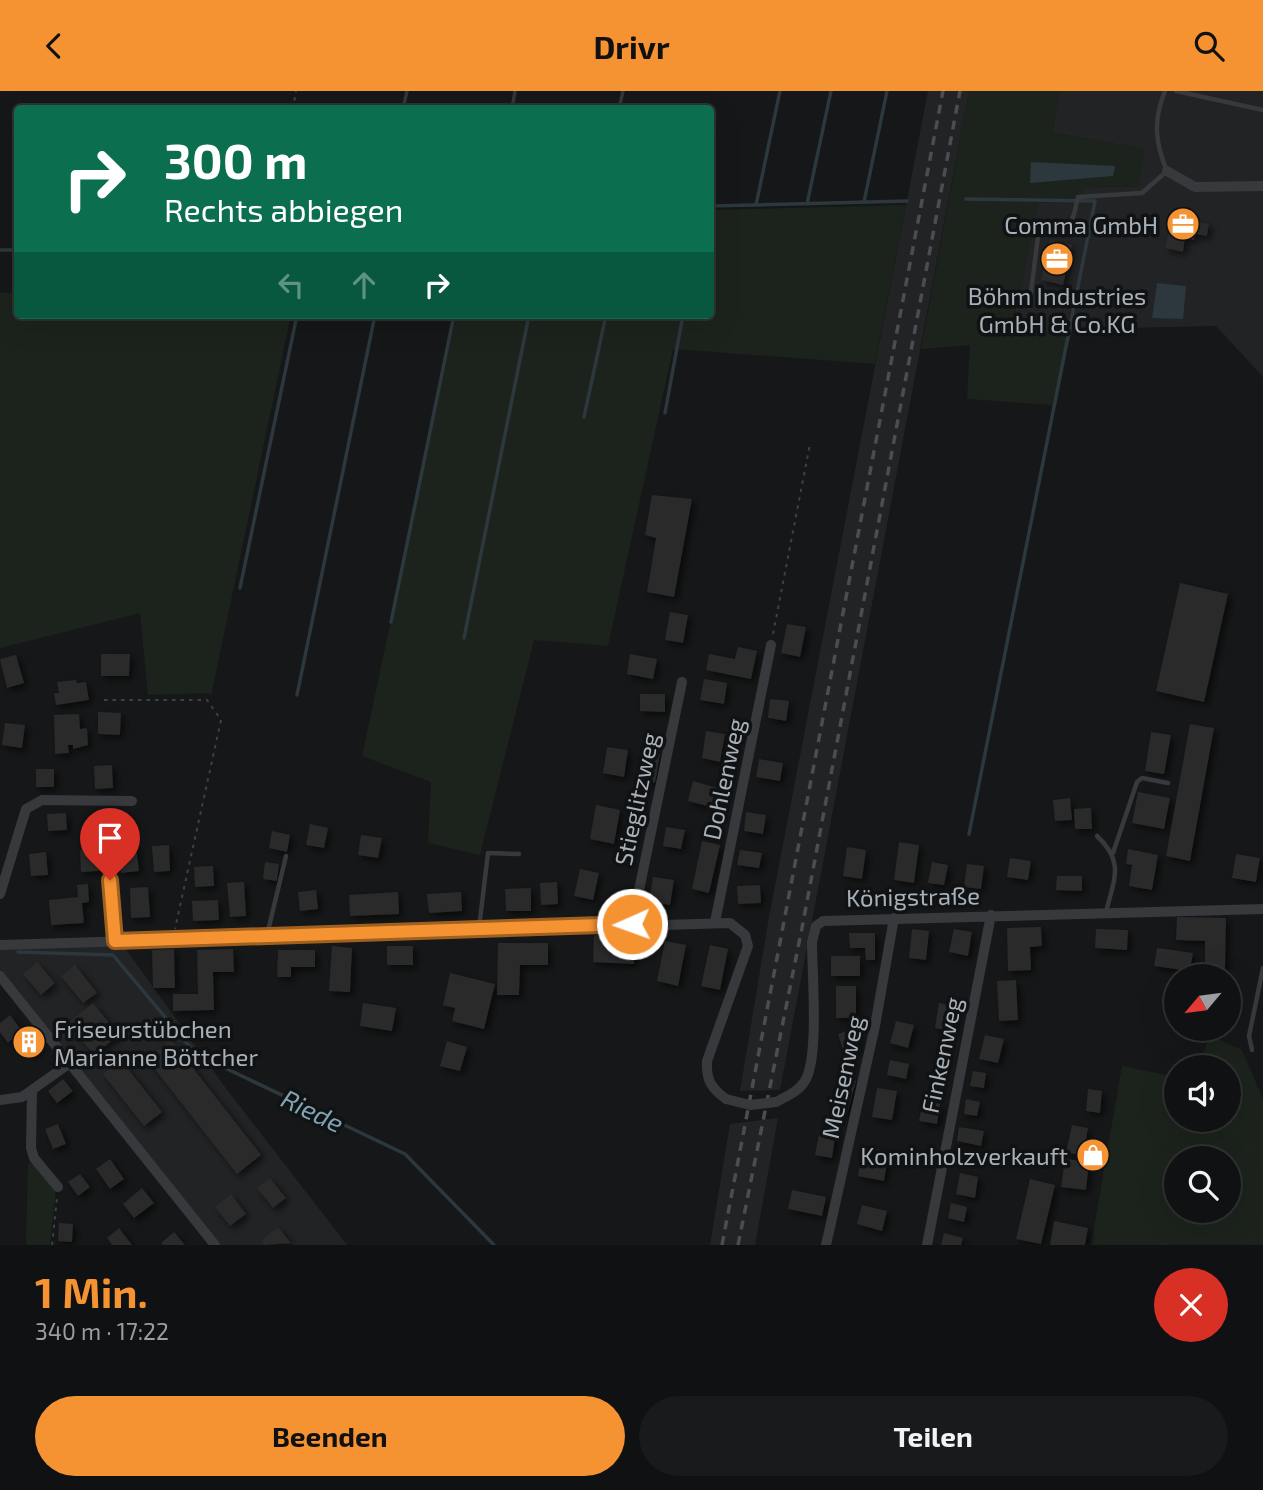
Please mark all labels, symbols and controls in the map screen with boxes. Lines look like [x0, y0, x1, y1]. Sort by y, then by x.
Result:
icon: back [35, 27, 73, 65]
text: Drivr [593, 27, 670, 65]
icon: search [1190, 27, 1228, 65]
text: 300 m [164, 130, 307, 189]
icon: right [49, 133, 140, 224]
text: Rechts abbiegen [164, 190, 403, 228]
office icon: Comma GmbH [1164, 205, 1202, 243]
place label: Comma GmbH [1004, 210, 1158, 239]
office icon: Böhm Industries GmbH & Co.KG [1038, 240, 1076, 278]
icon: left [272, 266, 310, 304]
icon: ahead [345, 266, 383, 304]
icon: right [418, 266, 456, 304]
place label: Böhm Industries GmbH & Co.KG [968, 281, 1146, 338]
street label: Dohlenweg [696, 716, 750, 842]
street label: Stieglitzweg [608, 730, 664, 868]
pin [80, 808, 140, 880]
icon: arrive [91, 819, 129, 857]
street label: Königstraße [846, 880, 980, 912]
position arrow [595, 887, 669, 961]
north arrow [1164, 964, 1241, 1041]
map controls [1164, 964, 1241, 1223]
street label: Finkenweg [915, 995, 967, 1115]
street label: Meisenweg [815, 1013, 869, 1141]
place label: Friseurstübchen Marianne Böttcher [54, 1014, 258, 1071]
building icon: Friseurstübchen Marianne Böttcher [10, 1023, 48, 1061]
button: sound [1164, 1055, 1241, 1132]
water label: Riede [277, 1082, 349, 1138]
shop icon: Kominholzverkauft [1074, 1136, 1112, 1174]
place label: Kominholzverkauft [860, 1141, 1068, 1170]
button: search [1164, 1146, 1241, 1223]
text: 1 Min. [35, 1266, 148, 1316]
button: close [1154, 1268, 1228, 1342]
text: 340 m · 17:22 [35, 1317, 169, 1345]
button: Beenden [35, 1396, 625, 1476]
button: Teilen [639, 1396, 1228, 1476]

